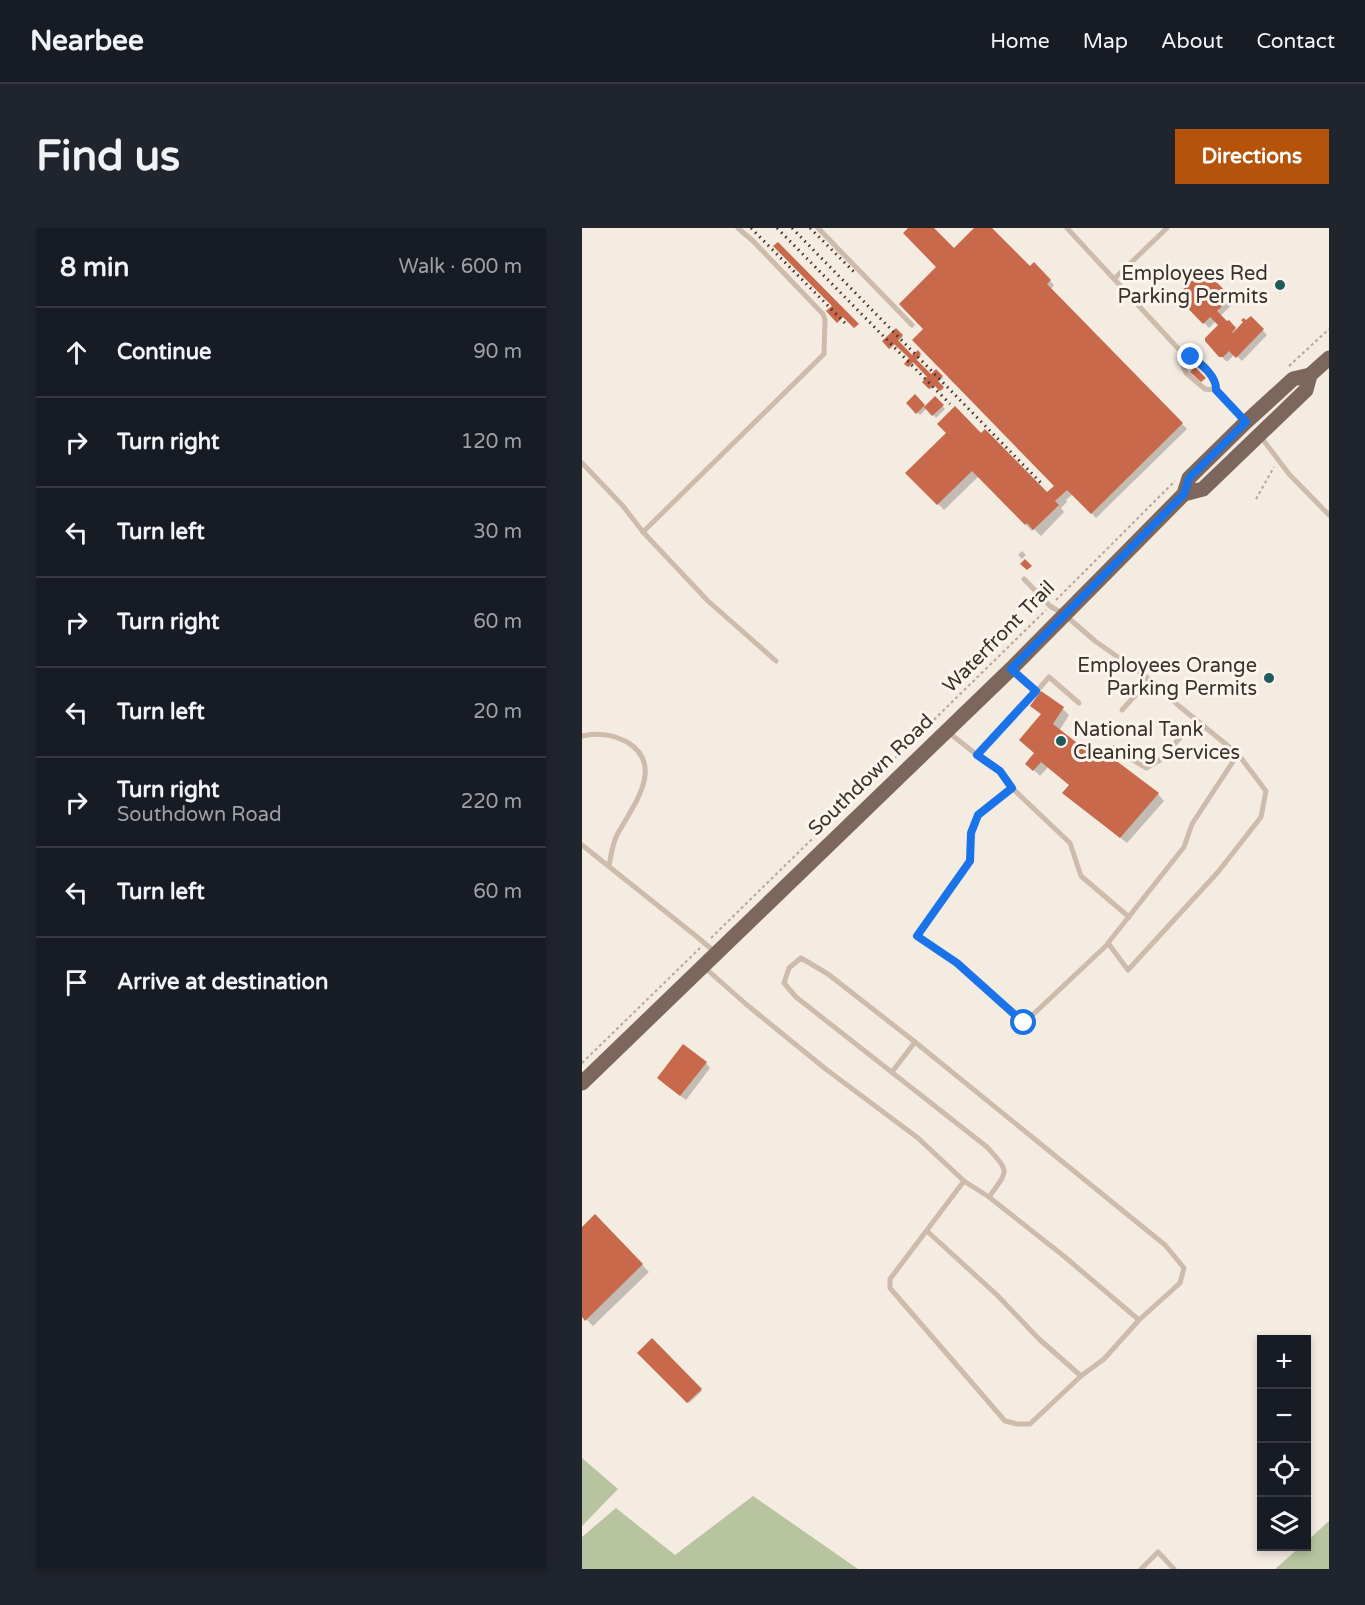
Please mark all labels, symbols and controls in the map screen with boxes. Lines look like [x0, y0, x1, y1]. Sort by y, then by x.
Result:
text: Nearbee [30, 24, 144, 58]
text: Home [990, 29, 1050, 54]
text: Map [1083, 29, 1128, 54]
text: About [1161, 29, 1223, 54]
text: Contact [1256, 29, 1335, 54]
button: Directions [1175, 129, 1329, 184]
text: Find us [36, 131, 180, 182]
text: 8 min [60, 252, 129, 283]
text: Walk · 600 m [399, 255, 522, 279]
place label: Employees Red Parking Permits [1118, 262, 1268, 309]
marker: Employees Red Parking Permits [1273, 278, 1287, 292]
icon: ahead [60, 336, 93, 369]
text: Continue [117, 339, 212, 365]
text: 90 m [473, 340, 522, 364]
route end [1177, 343, 1203, 369]
icon: right [60, 426, 93, 459]
text: Turn right [117, 429, 219, 455]
text: 120 m [461, 430, 522, 454]
icon: left [60, 516, 93, 549]
text: Turn left [117, 519, 205, 545]
text: 30 m [473, 520, 522, 544]
street label: Waterfront Trail [938, 576, 1060, 698]
icon: right [60, 606, 93, 639]
text: Turn right [117, 609, 219, 635]
text: 60 m [473, 610, 522, 634]
place label: Employees Orange Parking Permits [1077, 654, 1257, 701]
marker: Employees Orange Parking Permits [1262, 671, 1276, 685]
icon: left [60, 696, 93, 729]
text: Turn left [117, 699, 205, 725]
text: 20 m [473, 700, 522, 724]
street label: Southdown Road [803, 709, 939, 841]
place label: National Tank Cleaning Services [1073, 718, 1240, 765]
marker: National Tank Cleaning Services [1054, 734, 1068, 748]
text: Turn right [117, 777, 219, 803]
icon: right [60, 786, 93, 819]
text: 220 m [461, 790, 522, 814]
text: Southdown Road [117, 803, 282, 827]
icon: left [60, 876, 93, 909]
text: Turn left [117, 879, 205, 905]
text: 60 m [473, 880, 522, 904]
icon: arrive [60, 966, 93, 999]
text: Arrive at destination [117, 969, 328, 995]
route start [1010, 1009, 1036, 1035]
map controls [1257, 1335, 1311, 1551]
button: + [1257, 1335, 1311, 1389]
button: − [1257, 1389, 1311, 1443]
button: locate [1257, 1443, 1311, 1497]
button: layers [1257, 1497, 1311, 1551]

